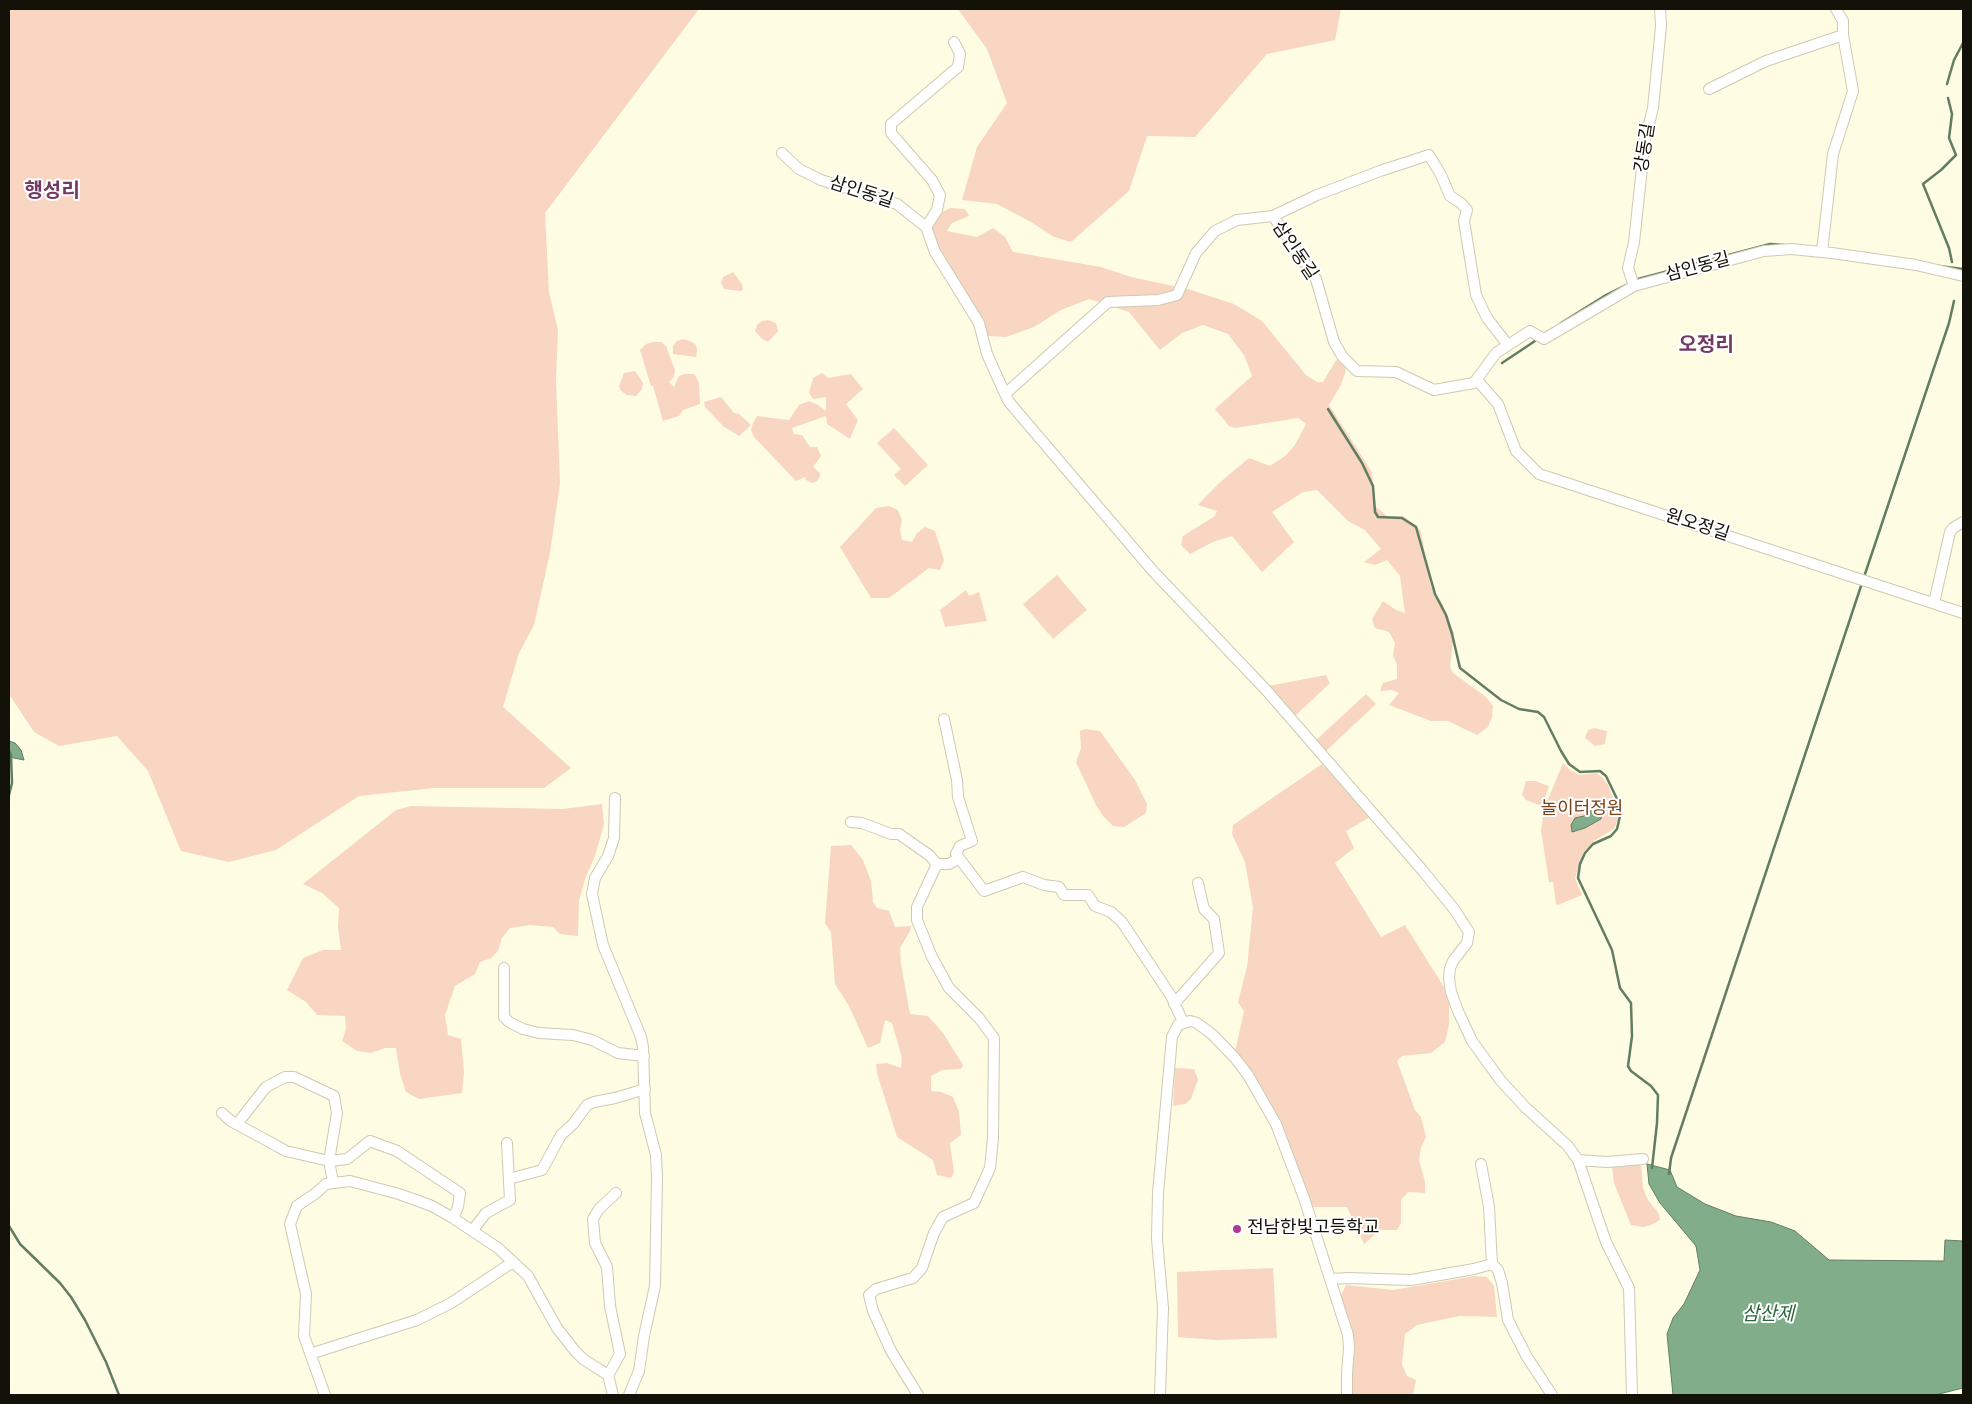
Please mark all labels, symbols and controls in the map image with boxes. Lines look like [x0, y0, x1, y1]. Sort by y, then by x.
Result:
street label: 강동길 [1631, 122, 1661, 174]
street label: 삼인동길 [826, 172, 896, 214]
district label: 행성리 [24, 180, 80, 204]
street label: 삼인동길 [1267, 218, 1321, 284]
street label: 삼인동길 [1663, 249, 1733, 287]
district label: 오정리 [1678, 334, 1734, 358]
street label: 원오정길 [1662, 505, 1732, 547]
park label: 놀이터정원 [1541, 799, 1623, 821]
place label: 전남한빛고등학교 [1247, 1218, 1379, 1240]
marker: 전남한빛고등학교 [1231, 1223, 1243, 1235]
water label: 삼산제 [1742, 1304, 1794, 1326]

